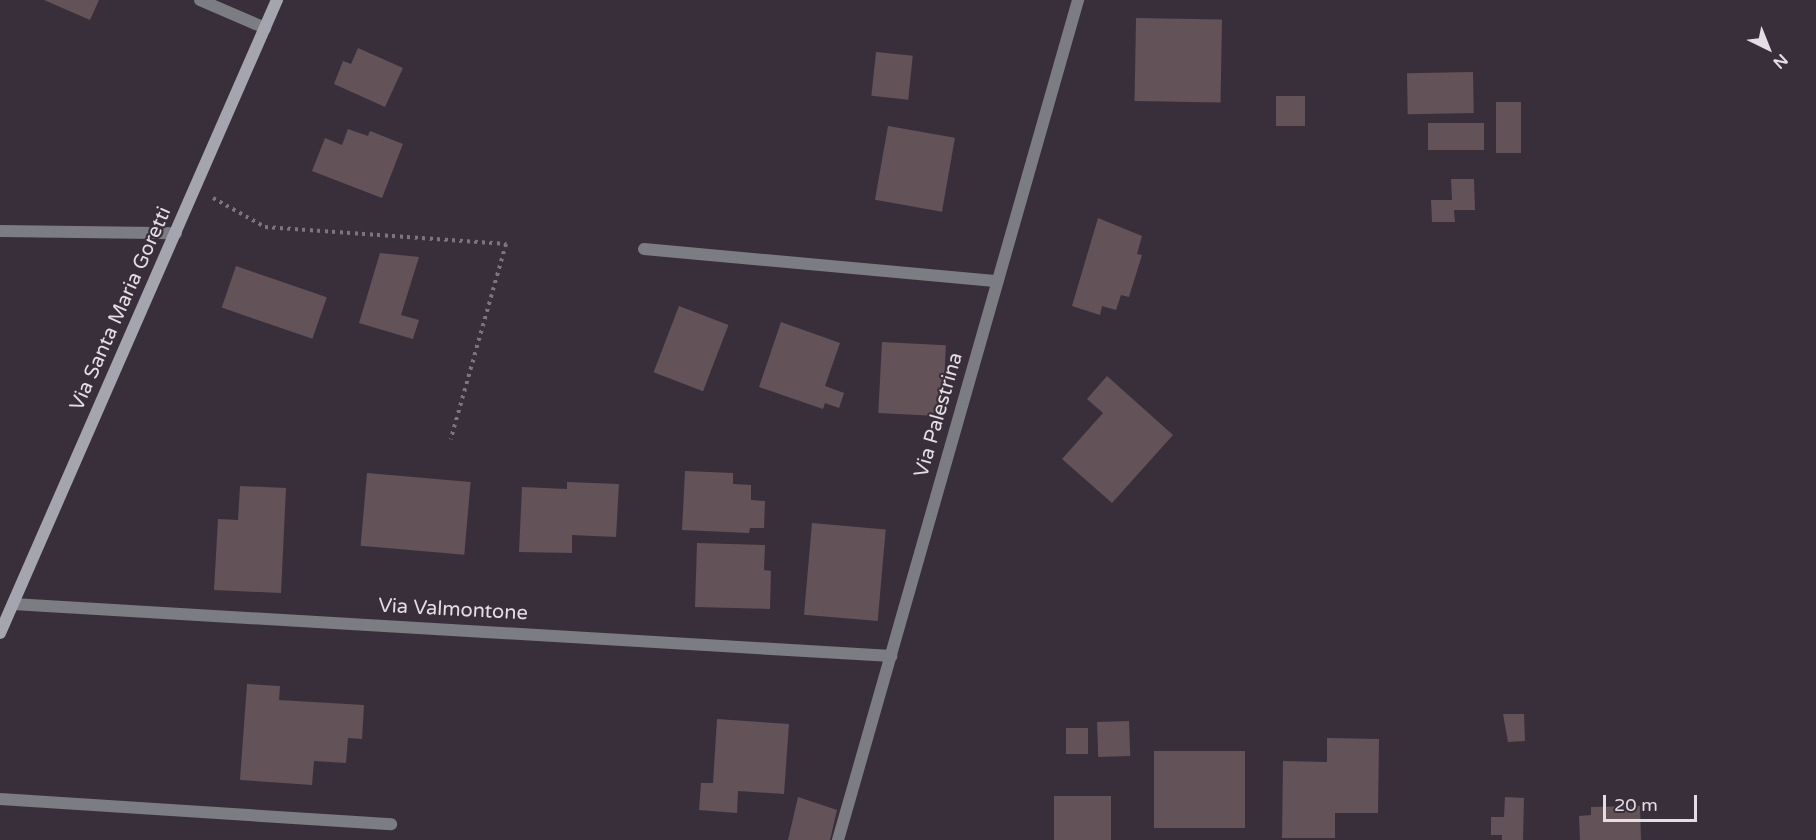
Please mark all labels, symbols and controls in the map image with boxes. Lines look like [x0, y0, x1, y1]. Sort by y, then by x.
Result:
north arrow [1738, 18, 1798, 78]
text: N [1769, 49, 1792, 73]
street label: Via Santa Maria Goretti [65, 203, 177, 415]
street label: Via Palestrina [910, 350, 968, 480]
street label: Via Valmontone [378, 594, 528, 626]
scale bar [1606, 783, 1700, 821]
text: 20 m [1614, 794, 1658, 816]

